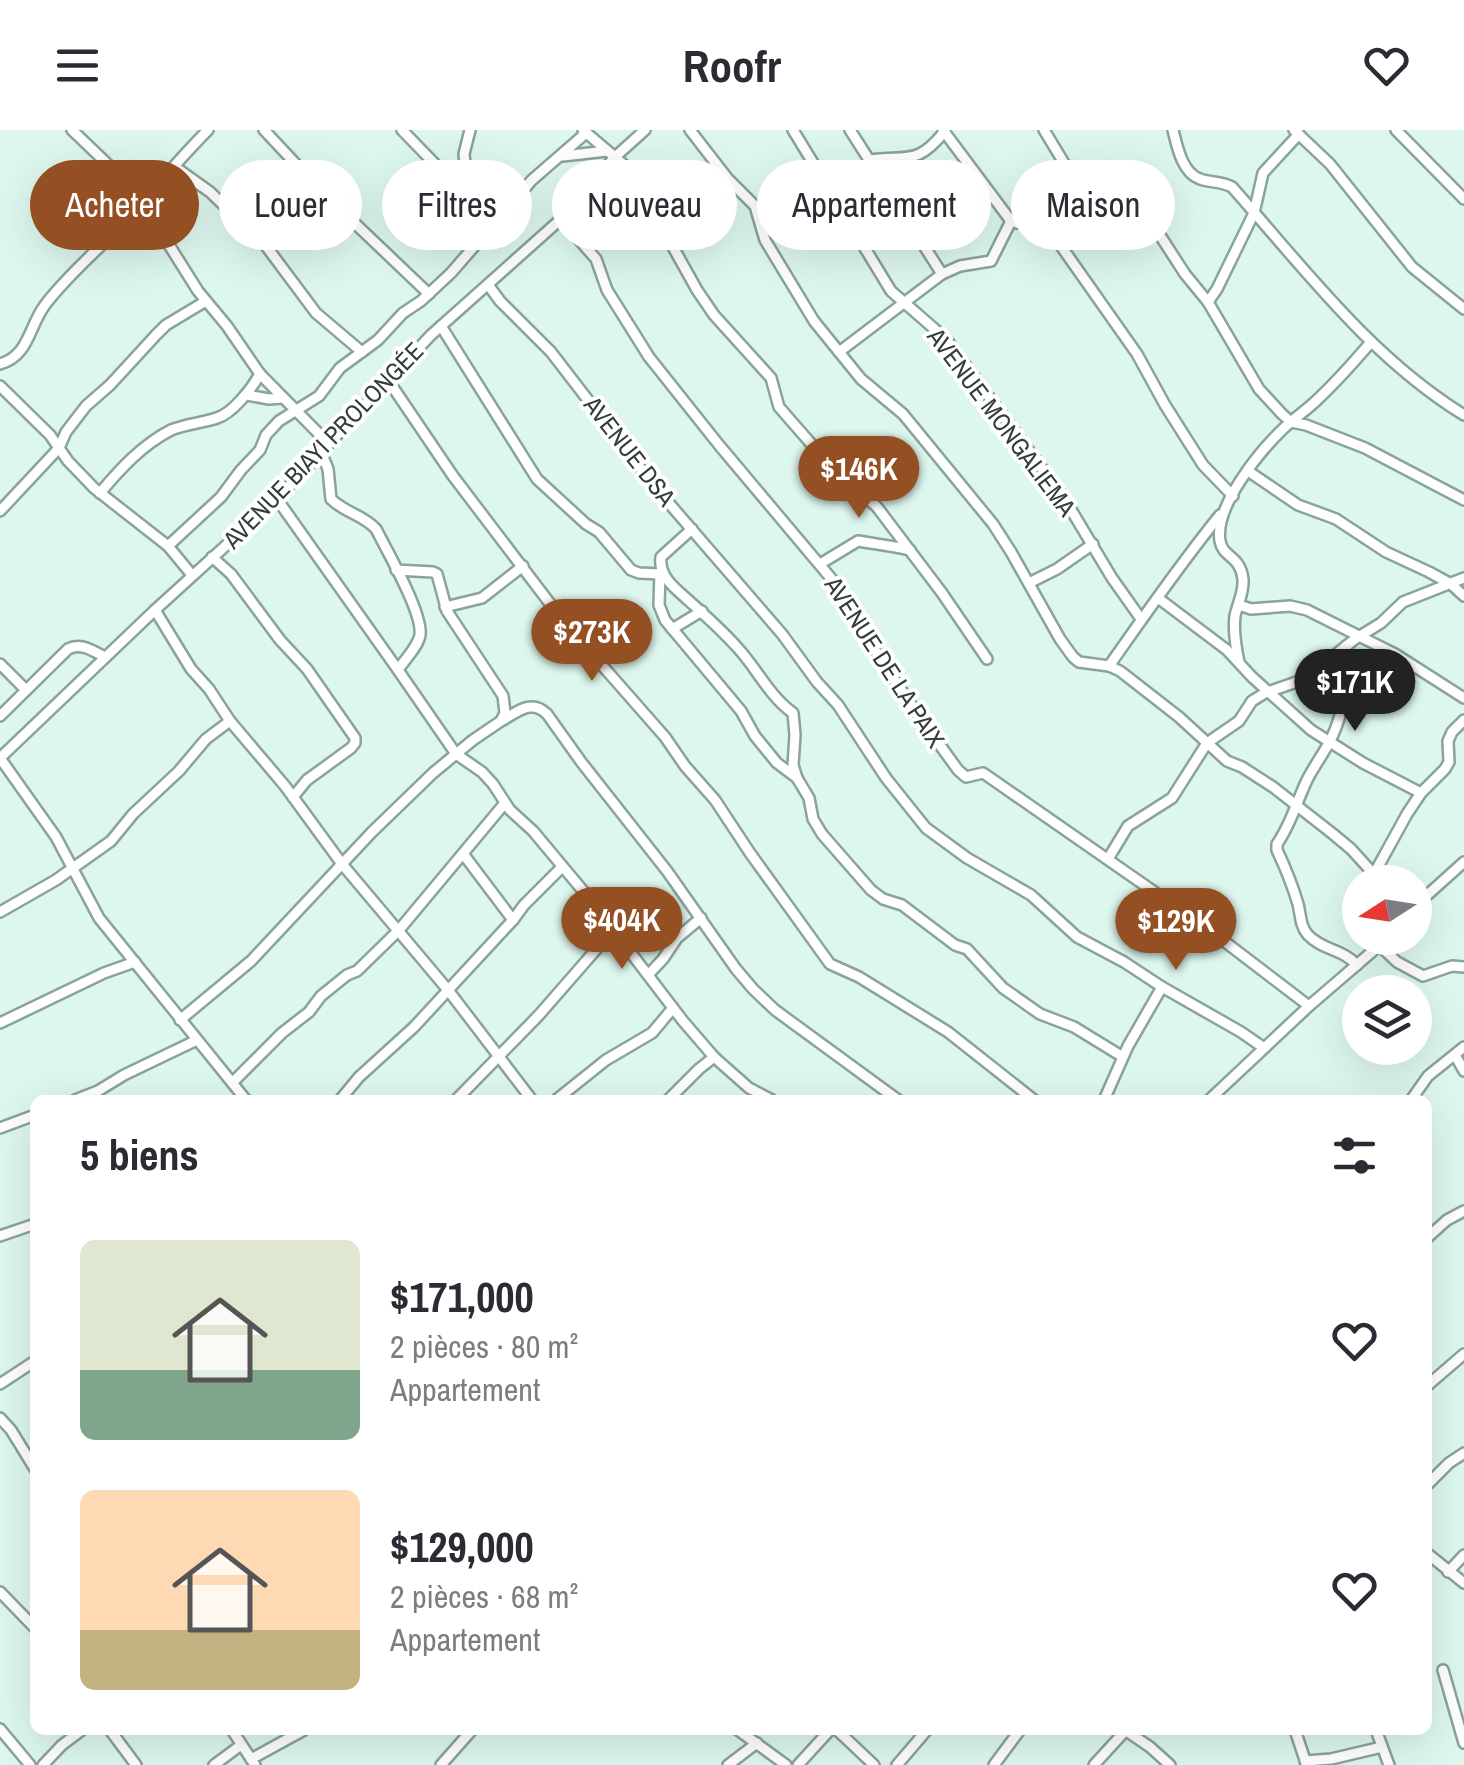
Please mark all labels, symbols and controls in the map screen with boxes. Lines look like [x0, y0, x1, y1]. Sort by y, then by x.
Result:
text: Roofr [683, 35, 781, 96]
icon: menu [50, 38, 105, 93]
icon: heart [1359, 38, 1414, 93]
chip: Acheter [30, 160, 199, 250]
chip: Louer [219, 160, 362, 250]
chip: Filtres [382, 160, 532, 250]
chip: Nouveau [552, 160, 737, 250]
chip: Appartement [757, 160, 991, 250]
chip: Maison [1011, 160, 1175, 250]
street label: AVENUE MONGALIEMA [919, 320, 1084, 523]
street label: AVENUE BIAYI PROLONGÉE [215, 334, 431, 556]
street label: AVENUE DSA [576, 388, 684, 513]
pin: $146K [789, 436, 929, 521]
text: $146K [820, 447, 898, 490]
street label: AVENUE DE LA PAIX [816, 569, 953, 754]
pin: $273K [522, 599, 662, 684]
text: $273K [553, 610, 631, 653]
pin: $171K [1285, 649, 1425, 734]
text: $171K [1316, 660, 1394, 703]
north arrow [1342, 865, 1432, 955]
map controls [1342, 865, 1432, 1065]
pin: $404K [552, 887, 692, 972]
pin: $129K [1106, 888, 1246, 973]
text: $404K [583, 898, 661, 941]
text: $129K [1137, 899, 1215, 942]
button: layers [1342, 975, 1432, 1065]
text: 5 biens [80, 1127, 199, 1183]
icon: filters [1327, 1128, 1382, 1183]
text: $171,000 [390, 1269, 534, 1325]
icon: home [160, 1280, 280, 1400]
icon: heart [1327, 1313, 1382, 1368]
text: 2 pièces · 80 m² [390, 1325, 578, 1368]
text: Appartement [390, 1368, 540, 1411]
text: $129,000 [390, 1519, 534, 1575]
icon: home [160, 1530, 280, 1650]
icon: heart [1327, 1563, 1382, 1618]
text: 2 pièces · 68 m² [390, 1575, 578, 1618]
text: Appartement [390, 1618, 540, 1661]

